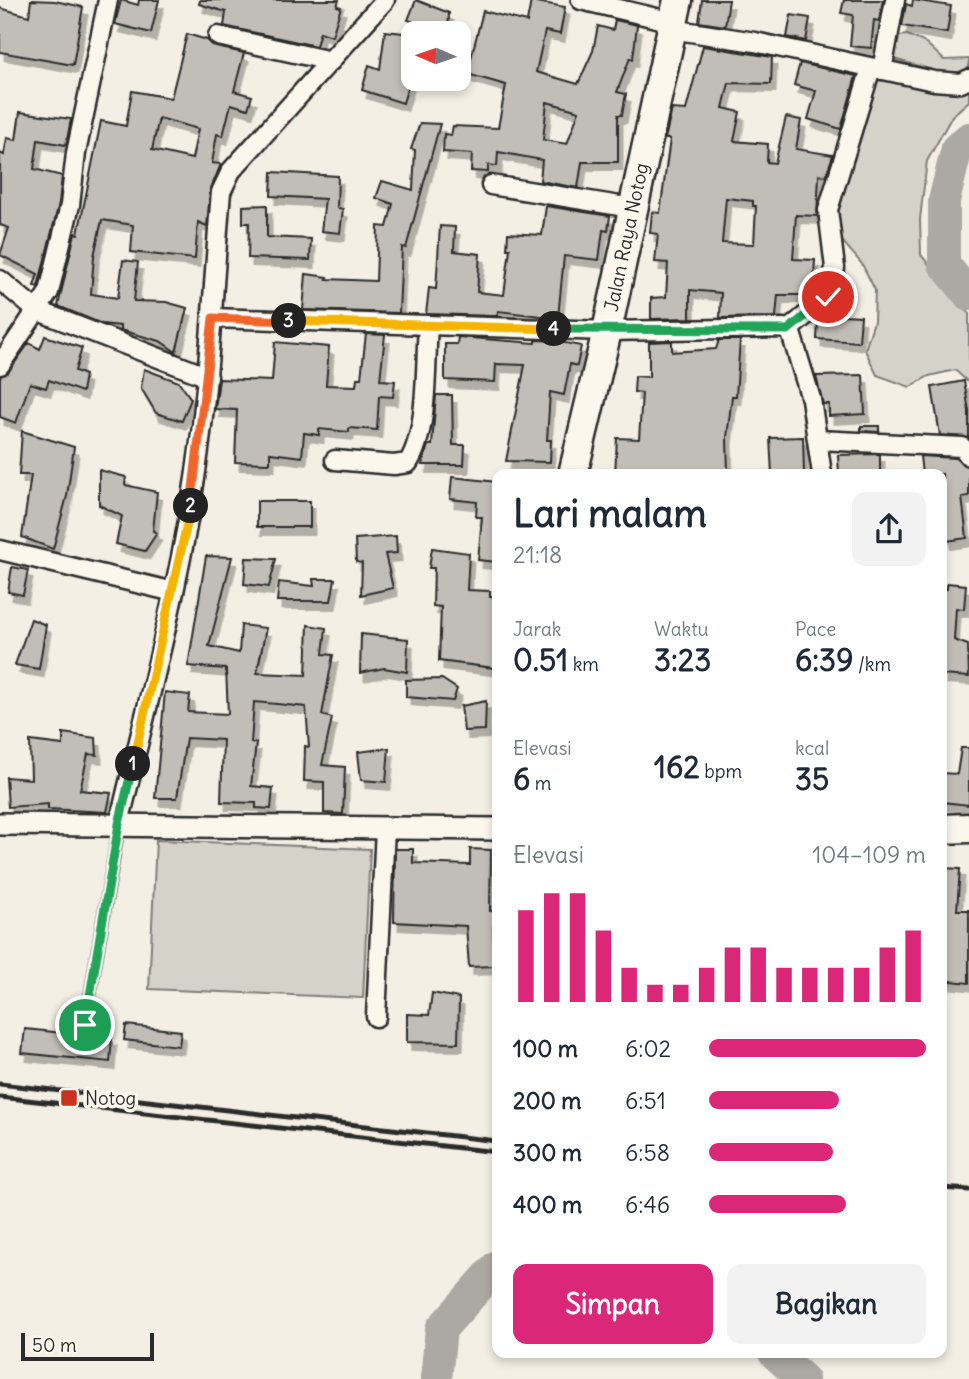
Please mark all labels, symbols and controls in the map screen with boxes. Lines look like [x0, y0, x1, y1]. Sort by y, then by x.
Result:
north arrow [401, 21, 471, 91]
map controls [401, 21, 471, 91]
street label: Jalan Raya Notog [599, 161, 653, 313]
pin [798, 267, 858, 327]
icon: check [809, 278, 847, 316]
pin: 3 [272, 304, 306, 338]
text: 3 [283, 308, 294, 332]
pin: 4 [536, 312, 572, 346]
text: 4 [548, 316, 559, 340]
pin: 2 [174, 489, 208, 524]
text: Lari malam [513, 490, 707, 537]
button: share [852, 492, 926, 566]
text: 2 [185, 493, 196, 517]
text: 21:18 [513, 540, 562, 569]
text: Jarak [513, 617, 562, 641]
text: Waktu [654, 617, 709, 641]
text: Pace [795, 617, 836, 641]
text: 0.51 [513, 641, 568, 679]
text: 3:23 [654, 641, 711, 679]
text: 6:39 [795, 641, 853, 679]
text: km [568, 652, 599, 676]
text: /km [853, 652, 891, 676]
text: Elevasi [513, 736, 572, 760]
text: kcal [795, 736, 829, 760]
pin: 1 [116, 746, 150, 782]
text: 162 [654, 748, 700, 786]
text: 1 [129, 751, 136, 775]
text: bpm [700, 759, 742, 783]
text: 6 [513, 760, 530, 798]
text: 35 [795, 760, 829, 798]
text: m [530, 771, 552, 795]
text: Elevasi [513, 840, 584, 869]
text: 104–109 m [812, 840, 926, 869]
pin [55, 995, 115, 1055]
icon: arrive [66, 1006, 104, 1044]
text: 100 m [513, 1034, 578, 1063]
text: 6:02 [625, 1034, 671, 1063]
place label: Notog [85, 1086, 136, 1110]
text: 200 m [513, 1086, 582, 1115]
text: 6:51 [625, 1086, 666, 1115]
marker: Notog [59, 1088, 79, 1108]
text: 300 m [513, 1138, 582, 1167]
text: 6:58 [625, 1138, 670, 1167]
text: 400 m [513, 1190, 582, 1219]
text: 6:46 [625, 1190, 670, 1219]
button: Simpan [513, 1264, 713, 1344]
button: Bagikan [727, 1264, 926, 1344]
scale bar [21, 1330, 154, 1362]
text: 50 m [32, 1333, 77, 1357]

